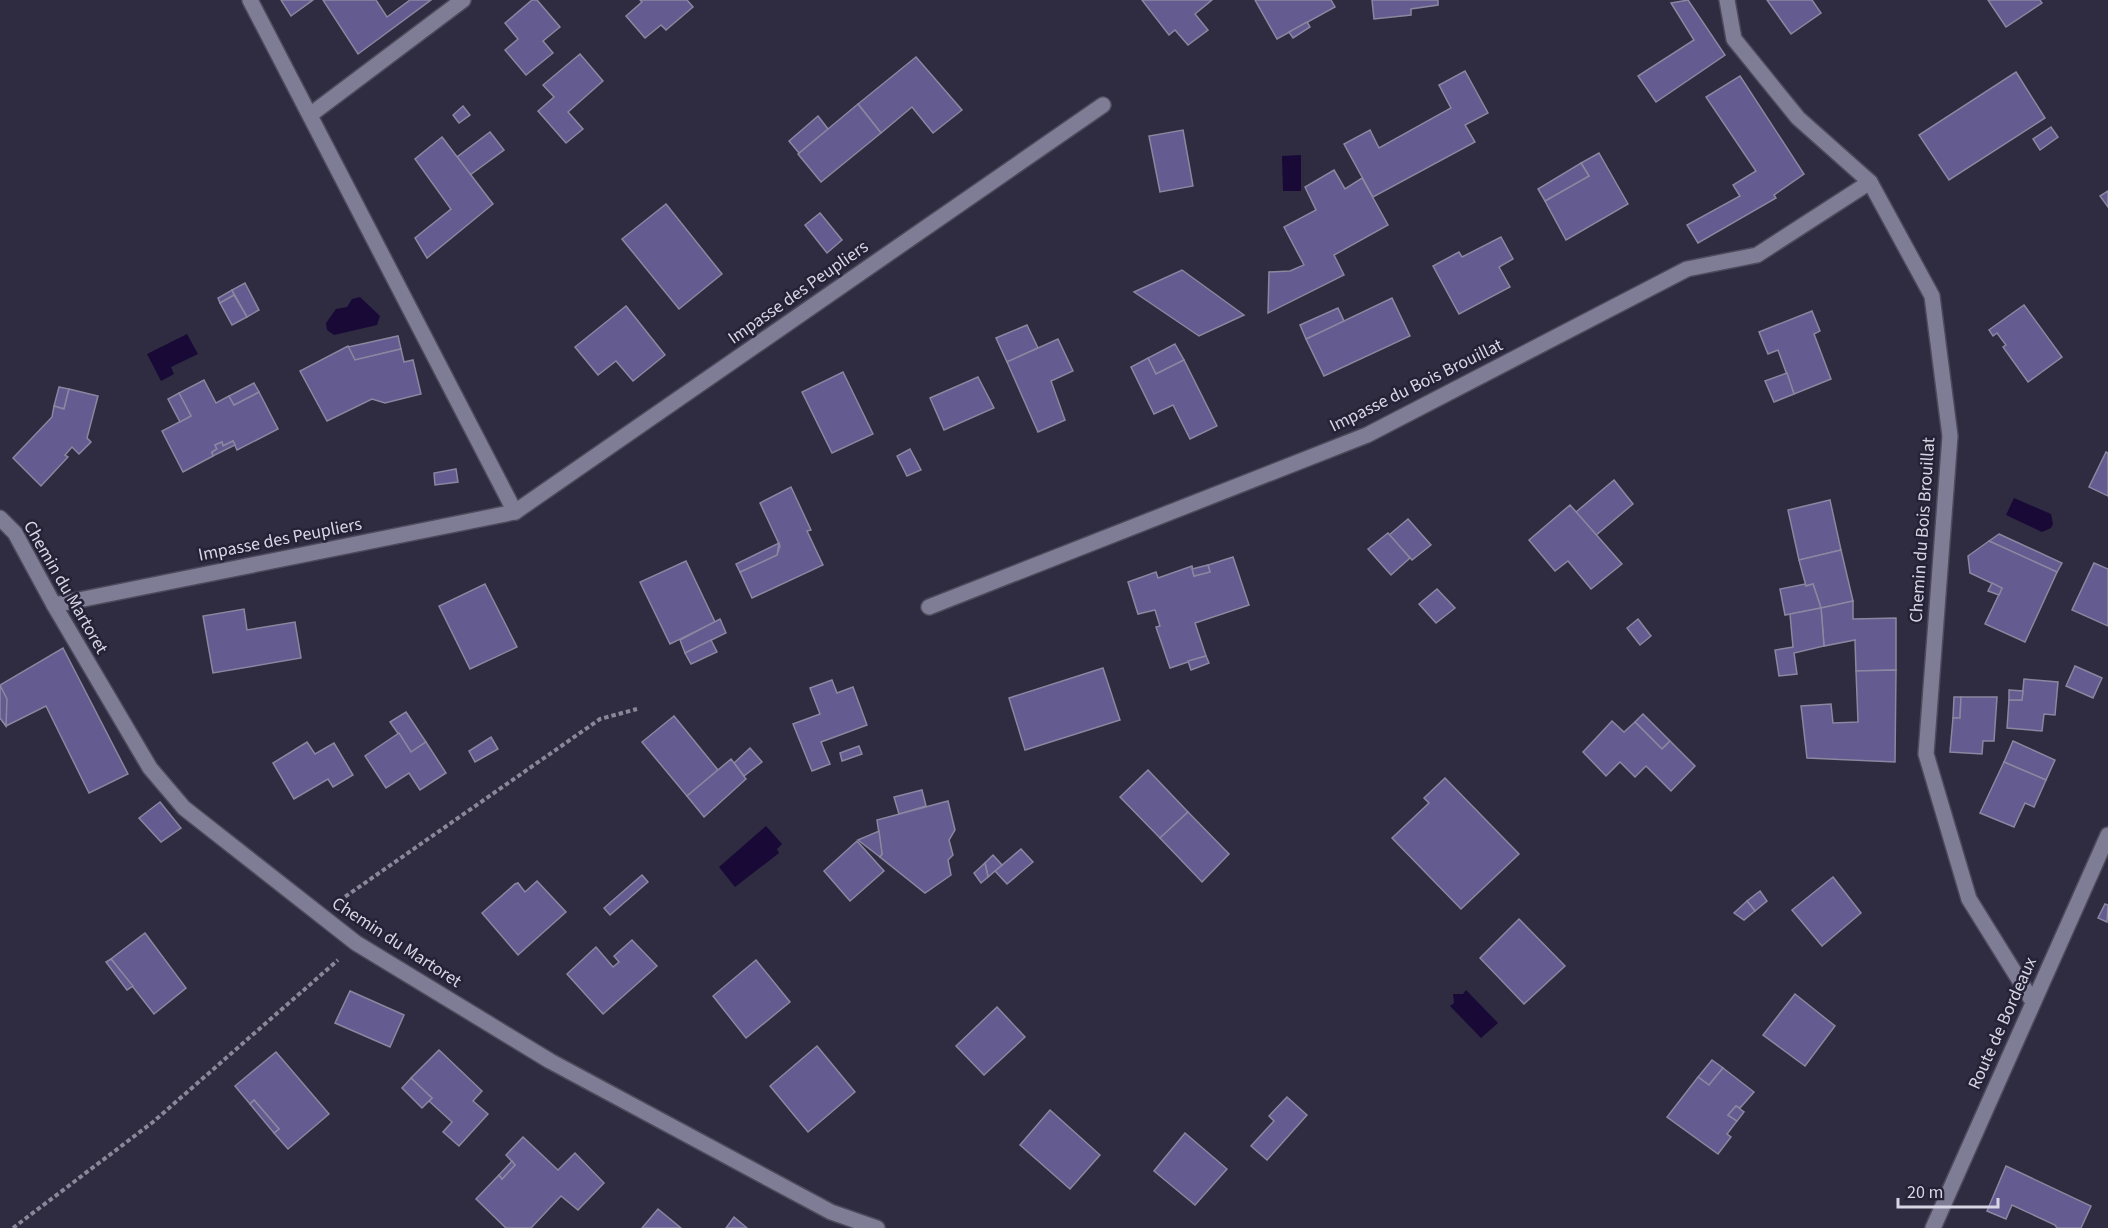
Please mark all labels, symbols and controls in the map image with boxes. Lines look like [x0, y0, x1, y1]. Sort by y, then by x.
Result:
street label: Impasse des Peupliers [723, 234, 874, 350]
street label: Impasse du Bois Brouillat [1325, 333, 1507, 438]
street label: Chemin du Bois Brouillat [1904, 436, 1941, 624]
street label: Impasse des Peupliers [196, 511, 364, 568]
street label: Chemin du Martoret [17, 516, 114, 658]
street label: Chemin du Martoret [327, 891, 466, 994]
street label: Route de Bordeaux [1962, 953, 2043, 1093]
scale bar [1898, 1171, 1998, 1209]
text: 20 m [1907, 1180, 1943, 1205]

